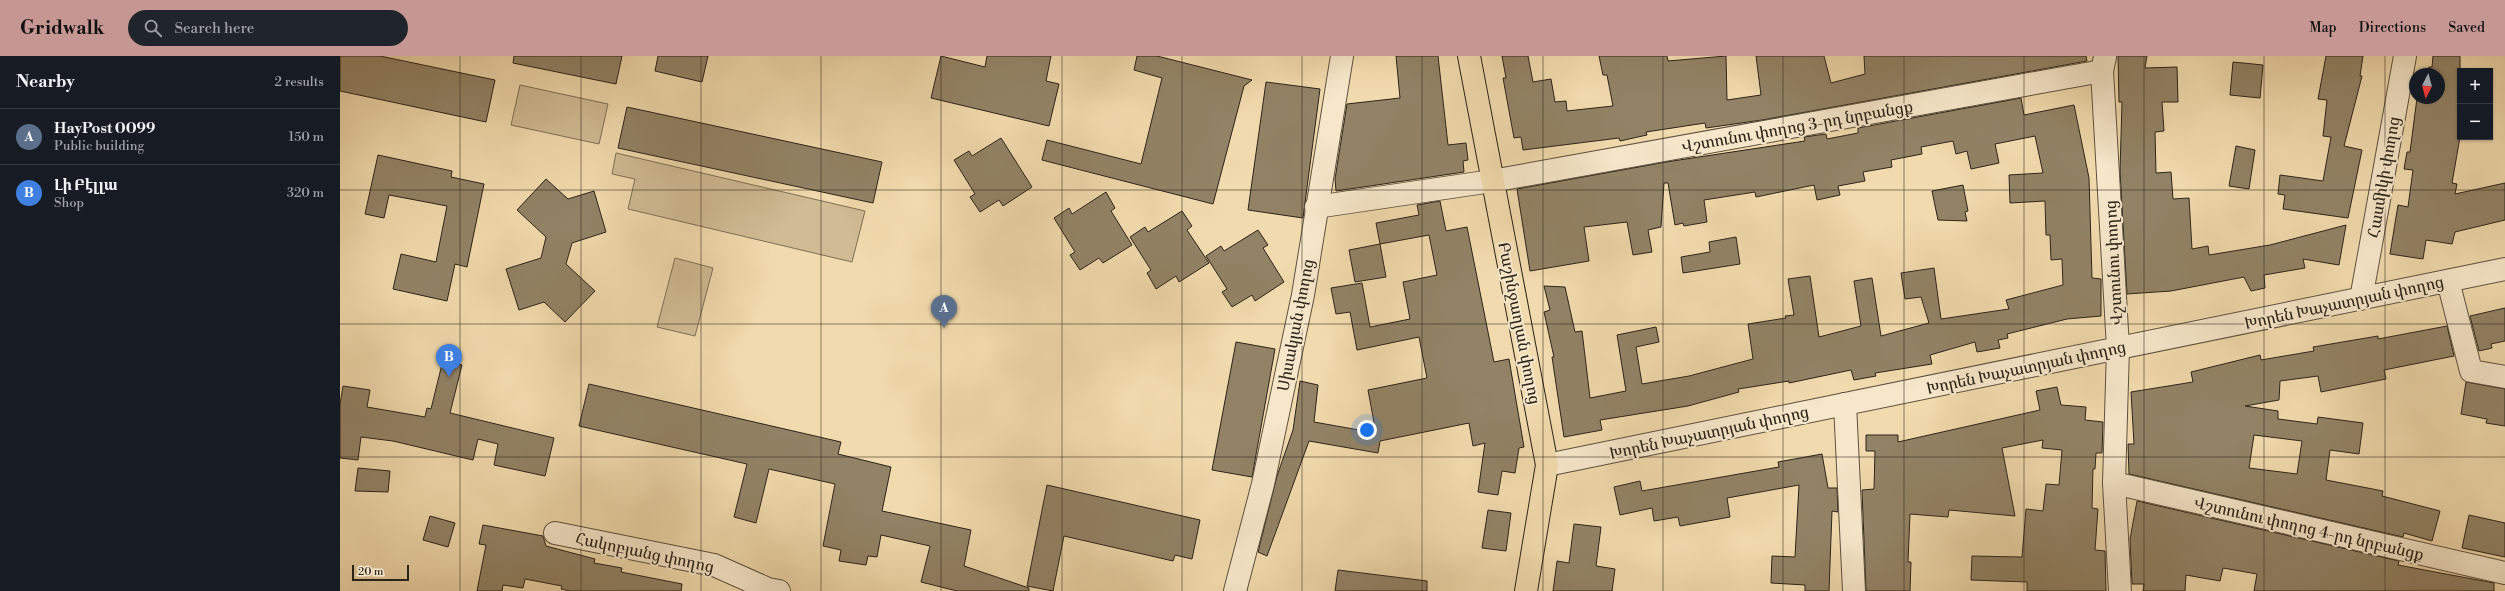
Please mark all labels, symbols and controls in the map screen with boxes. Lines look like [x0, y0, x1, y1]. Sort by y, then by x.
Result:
search box [128, 10, 408, 46]
text: Gridwalk [20, 16, 104, 40]
icon: search [142, 17, 164, 39]
text: Search here [174, 19, 254, 38]
text: Map [2309, 19, 2337, 37]
text: Directions [2359, 19, 2426, 37]
text: Saved [2448, 19, 2485, 37]
north arrow [2409, 68, 2445, 104]
map controls [2457, 68, 2493, 140]
button: + [2457, 68, 2493, 104]
text: Nearby [16, 71, 75, 93]
text: 2 results [275, 74, 324, 90]
street label: Վշտունու փողոց 3-րդ նրբանցք [1680, 97, 1915, 157]
button: − [2457, 104, 2493, 140]
street label: Հասմիկի փողոց [2363, 115, 2404, 239]
text: HayPost 0099 [54, 119, 156, 138]
text: A [24, 129, 34, 145]
text: 150 m [289, 129, 324, 145]
text: Public building [54, 138, 144, 154]
text: Լի Բէլլա [54, 176, 117, 195]
text: B [24, 185, 34, 201]
text: 320 m [287, 185, 324, 201]
text: Shop [54, 195, 84, 211]
street label: Վշտունու փողոց [2101, 200, 2127, 326]
street label: Բաշինջաղյան փողոց [1493, 240, 1545, 406]
street label: Սիսակյան փողոց [1273, 257, 1319, 393]
street label: Խորեն Խաչատրյան փողոց [2243, 272, 2446, 334]
pin: A [931, 295, 957, 328]
street label: Խորեն Խաչատրյան փողոց [1925, 337, 2128, 399]
pin: B [436, 344, 462, 377]
street label: Խորեն Խաչատրյան փողոց [1608, 402, 1811, 464]
your location [1357, 420, 1377, 440]
street label: Վշտունու փողոց 4-րդ նրբանցք [2192, 493, 2426, 565]
street label: Հակոբյանց փողոց [574, 529, 716, 577]
scale bar [352, 563, 409, 582]
text: 20 m [358, 565, 383, 579]

